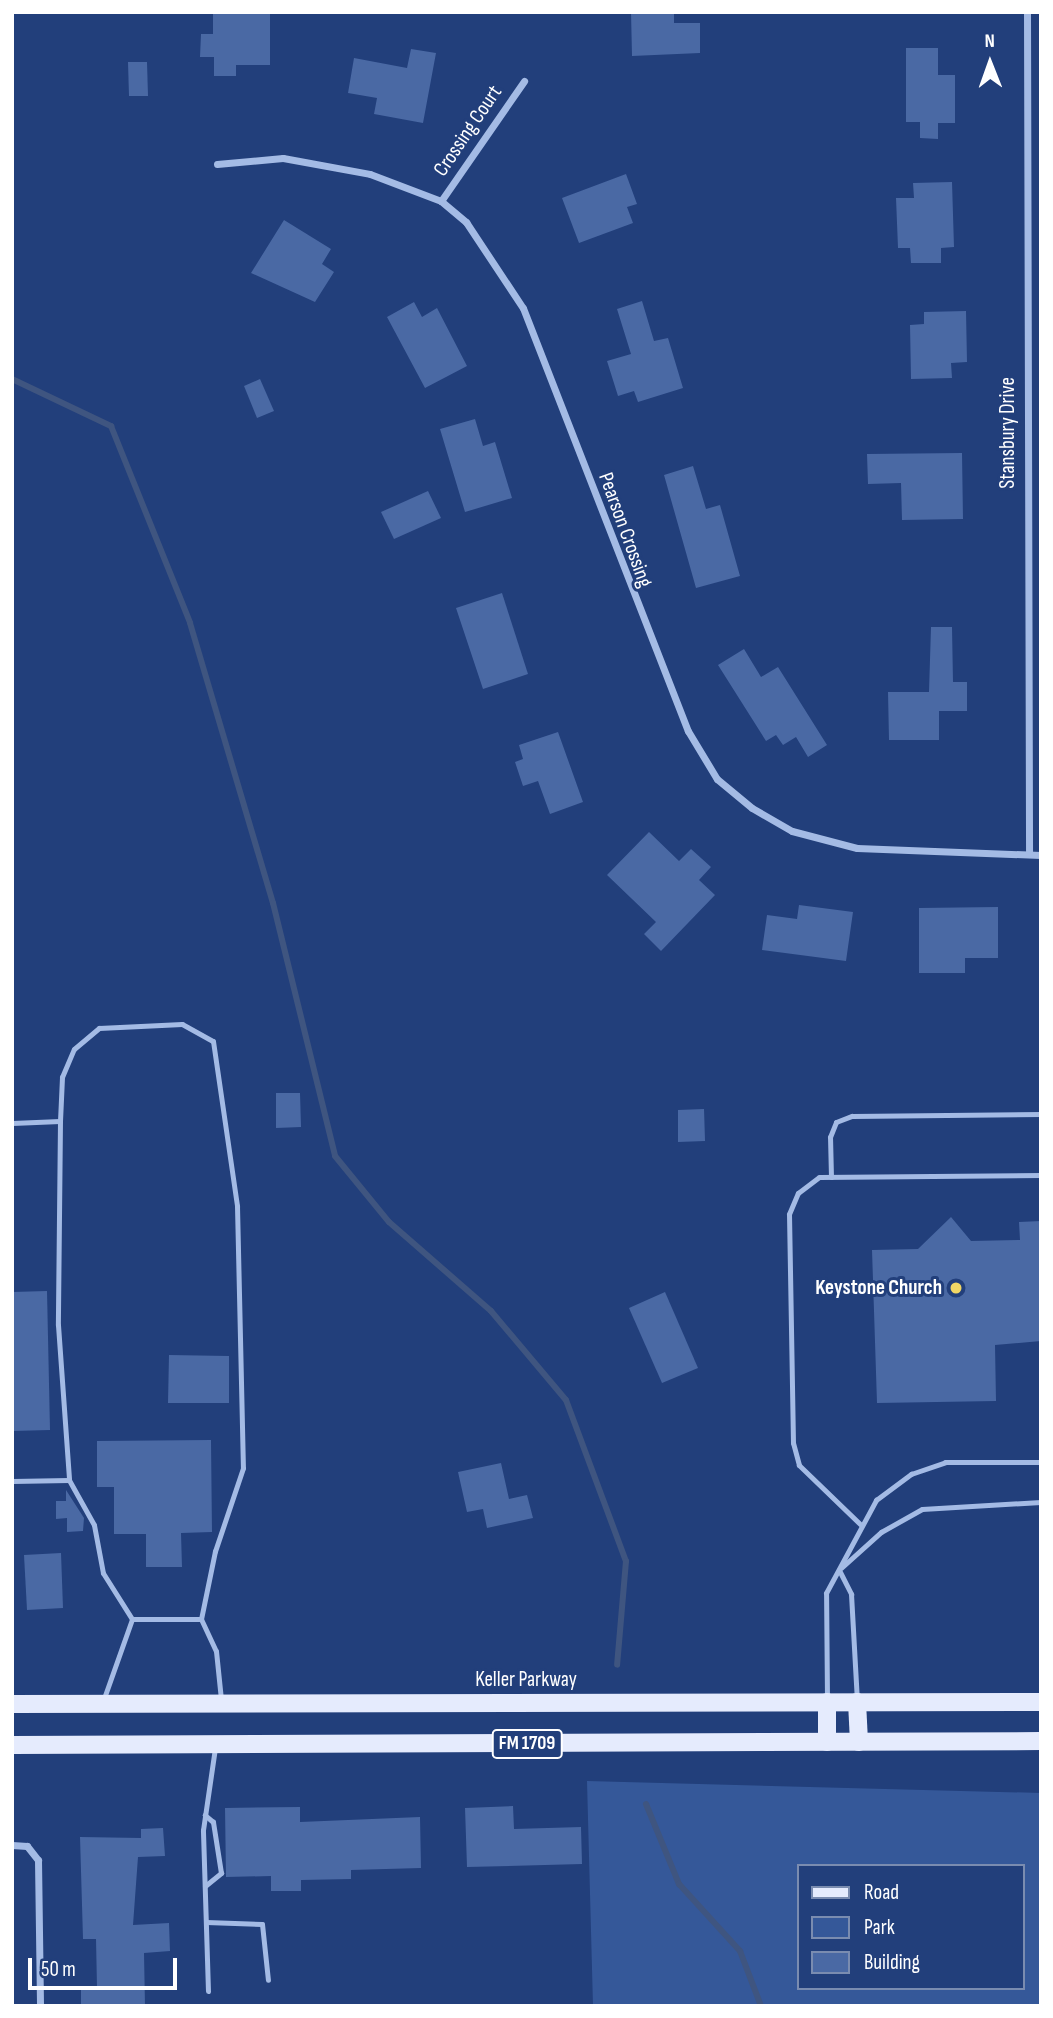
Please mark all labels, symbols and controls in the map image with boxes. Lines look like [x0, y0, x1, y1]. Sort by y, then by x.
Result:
north arrow [955, 28, 1025, 98]
text: N [984, 30, 995, 53]
street label: Crossing Court [428, 81, 508, 181]
street label: Stansbury Drive [995, 377, 1021, 489]
street label: Pearson Crossing [593, 469, 657, 591]
place label: Keystone Church [815, 1275, 942, 1301]
marker: Keystone Church [948, 1280, 964, 1296]
street label: Keller Parkway [475, 1667, 577, 1693]
road number: FM 1709 [490, 1728, 564, 1760]
legend [797, 1864, 1025, 1990]
text: Road [864, 1880, 899, 1905]
text: Park [864, 1915, 895, 1940]
scale bar [32, 1944, 180, 1988]
text: Building [864, 1950, 920, 1975]
text: 50 m [41, 1957, 76, 1982]

